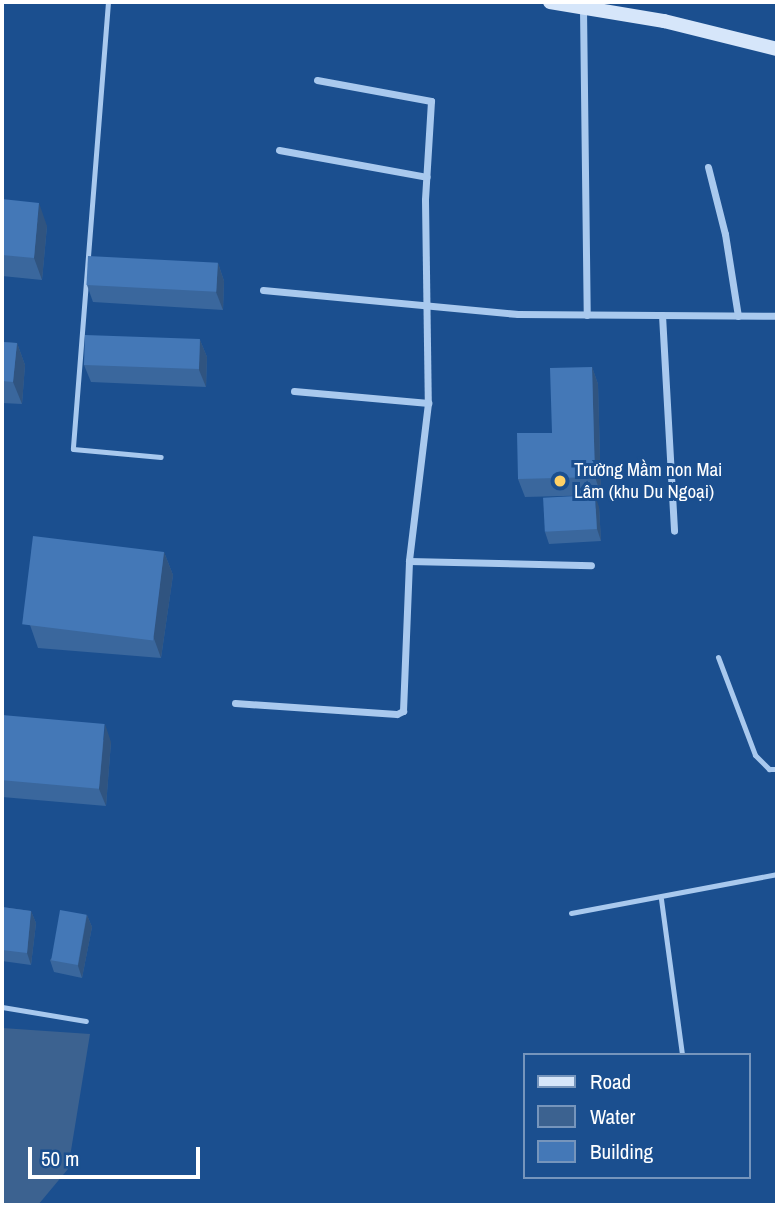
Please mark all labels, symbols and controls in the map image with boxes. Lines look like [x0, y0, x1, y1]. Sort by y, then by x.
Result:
place label: Trường Mầm non Mai Lâm (khu Du Ngoại) [574, 459, 722, 503]
marker: Trường Mầm non Mai Lâm (khu Du Ngoại) [552, 473, 568, 489]
legend [524, 1053, 751, 1179]
text: Road [590, 1067, 631, 1096]
text: Water [590, 1102, 635, 1131]
scale bar [32, 1134, 203, 1178]
text: Building [590, 1137, 653, 1166]
text: 50 m [41, 1144, 79, 1173]

